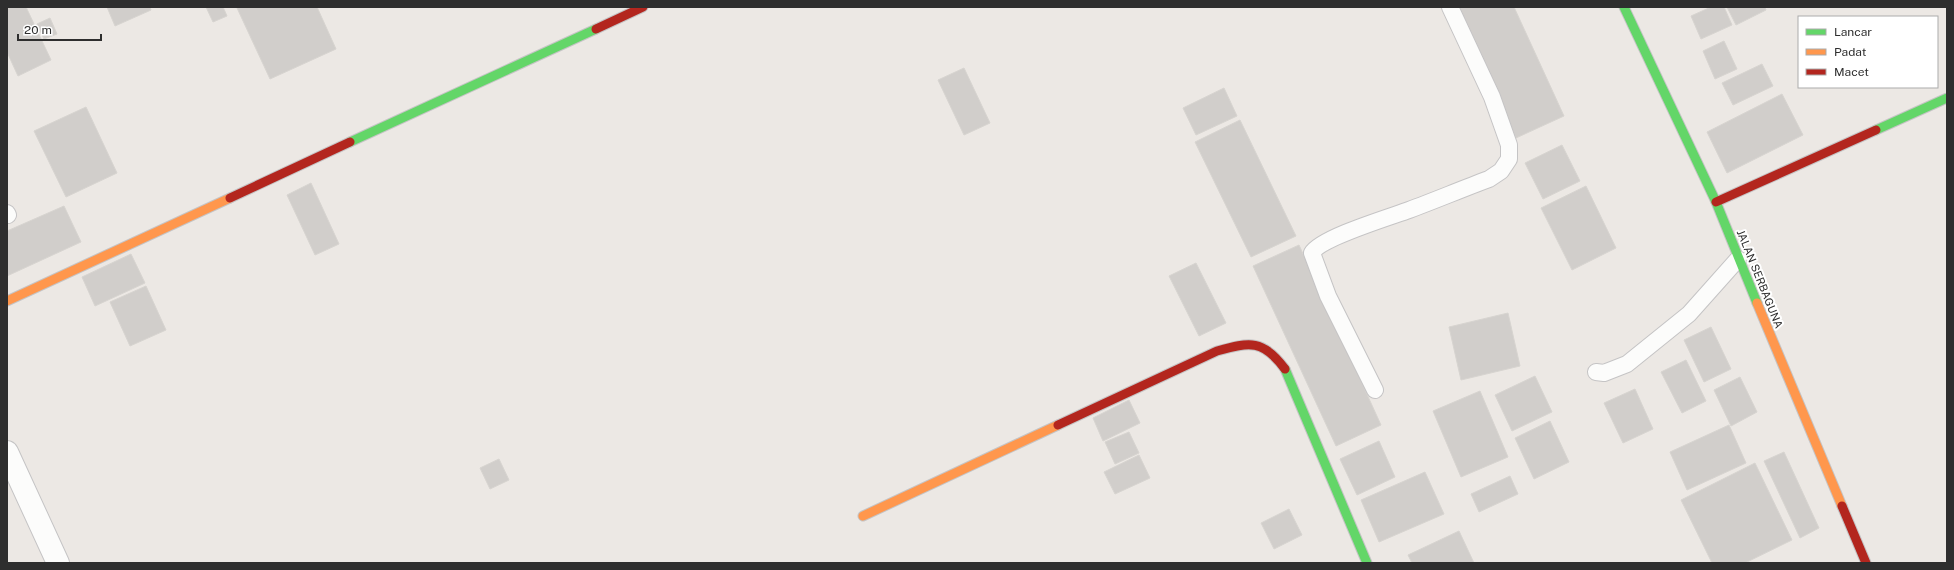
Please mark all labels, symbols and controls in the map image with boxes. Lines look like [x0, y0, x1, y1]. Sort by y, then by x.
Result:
scale bar [18, 16, 101, 42]
legend [1798, 16, 1938, 88]
text: 20 m [24, 23, 52, 37]
text: Lancar [1834, 25, 1872, 39]
text: Padat [1834, 45, 1867, 59]
text: Macet [1834, 65, 1869, 79]
street label: JALAN SERBAGUNA [1735, 228, 1785, 330]

